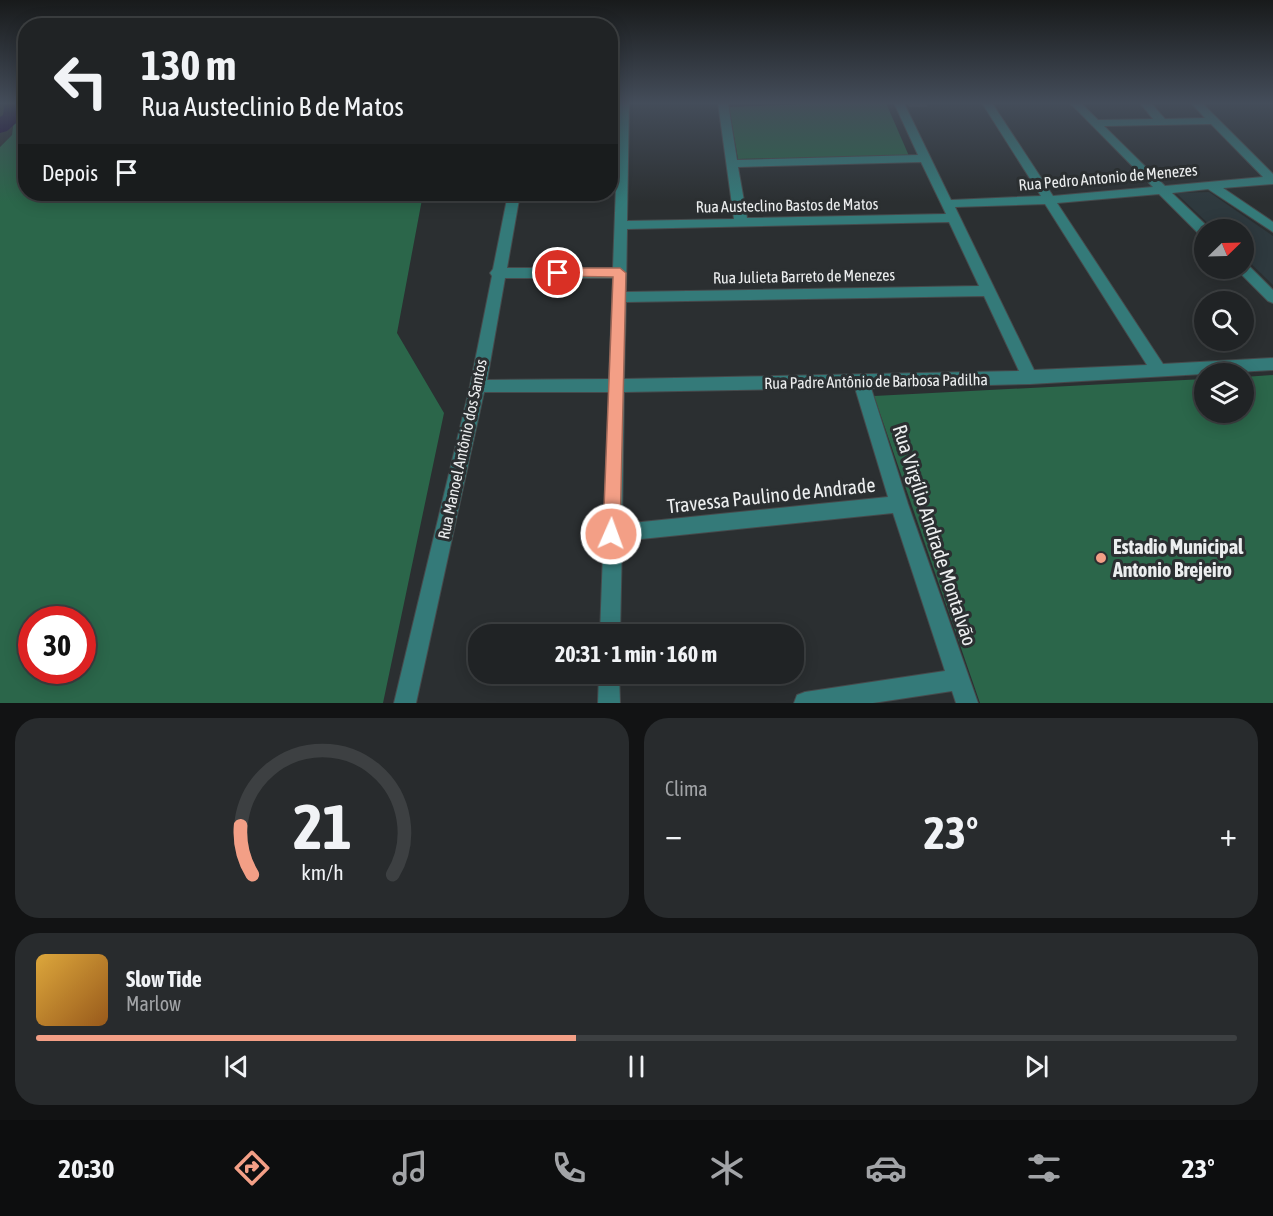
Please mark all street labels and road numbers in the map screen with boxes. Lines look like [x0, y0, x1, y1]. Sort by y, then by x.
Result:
street label: Rua Pedro Antonio de Menezes [1018, 160, 1199, 194]
street label: Rua Austeclino Bastos de Matos [695, 194, 879, 216]
street label: Rua Julieta Barreto de Menezes [713, 265, 896, 287]
street label: Rua Manoel Antônio dos Santos [434, 357, 490, 541]
street label: Rua Padre Antônio de Barbosa Padilha [764, 370, 988, 392]
street label: Rua Virgílio Andrade Montalvão [888, 422, 982, 648]
street label: Travessa Paulino de Andrade [666, 473, 876, 517]

